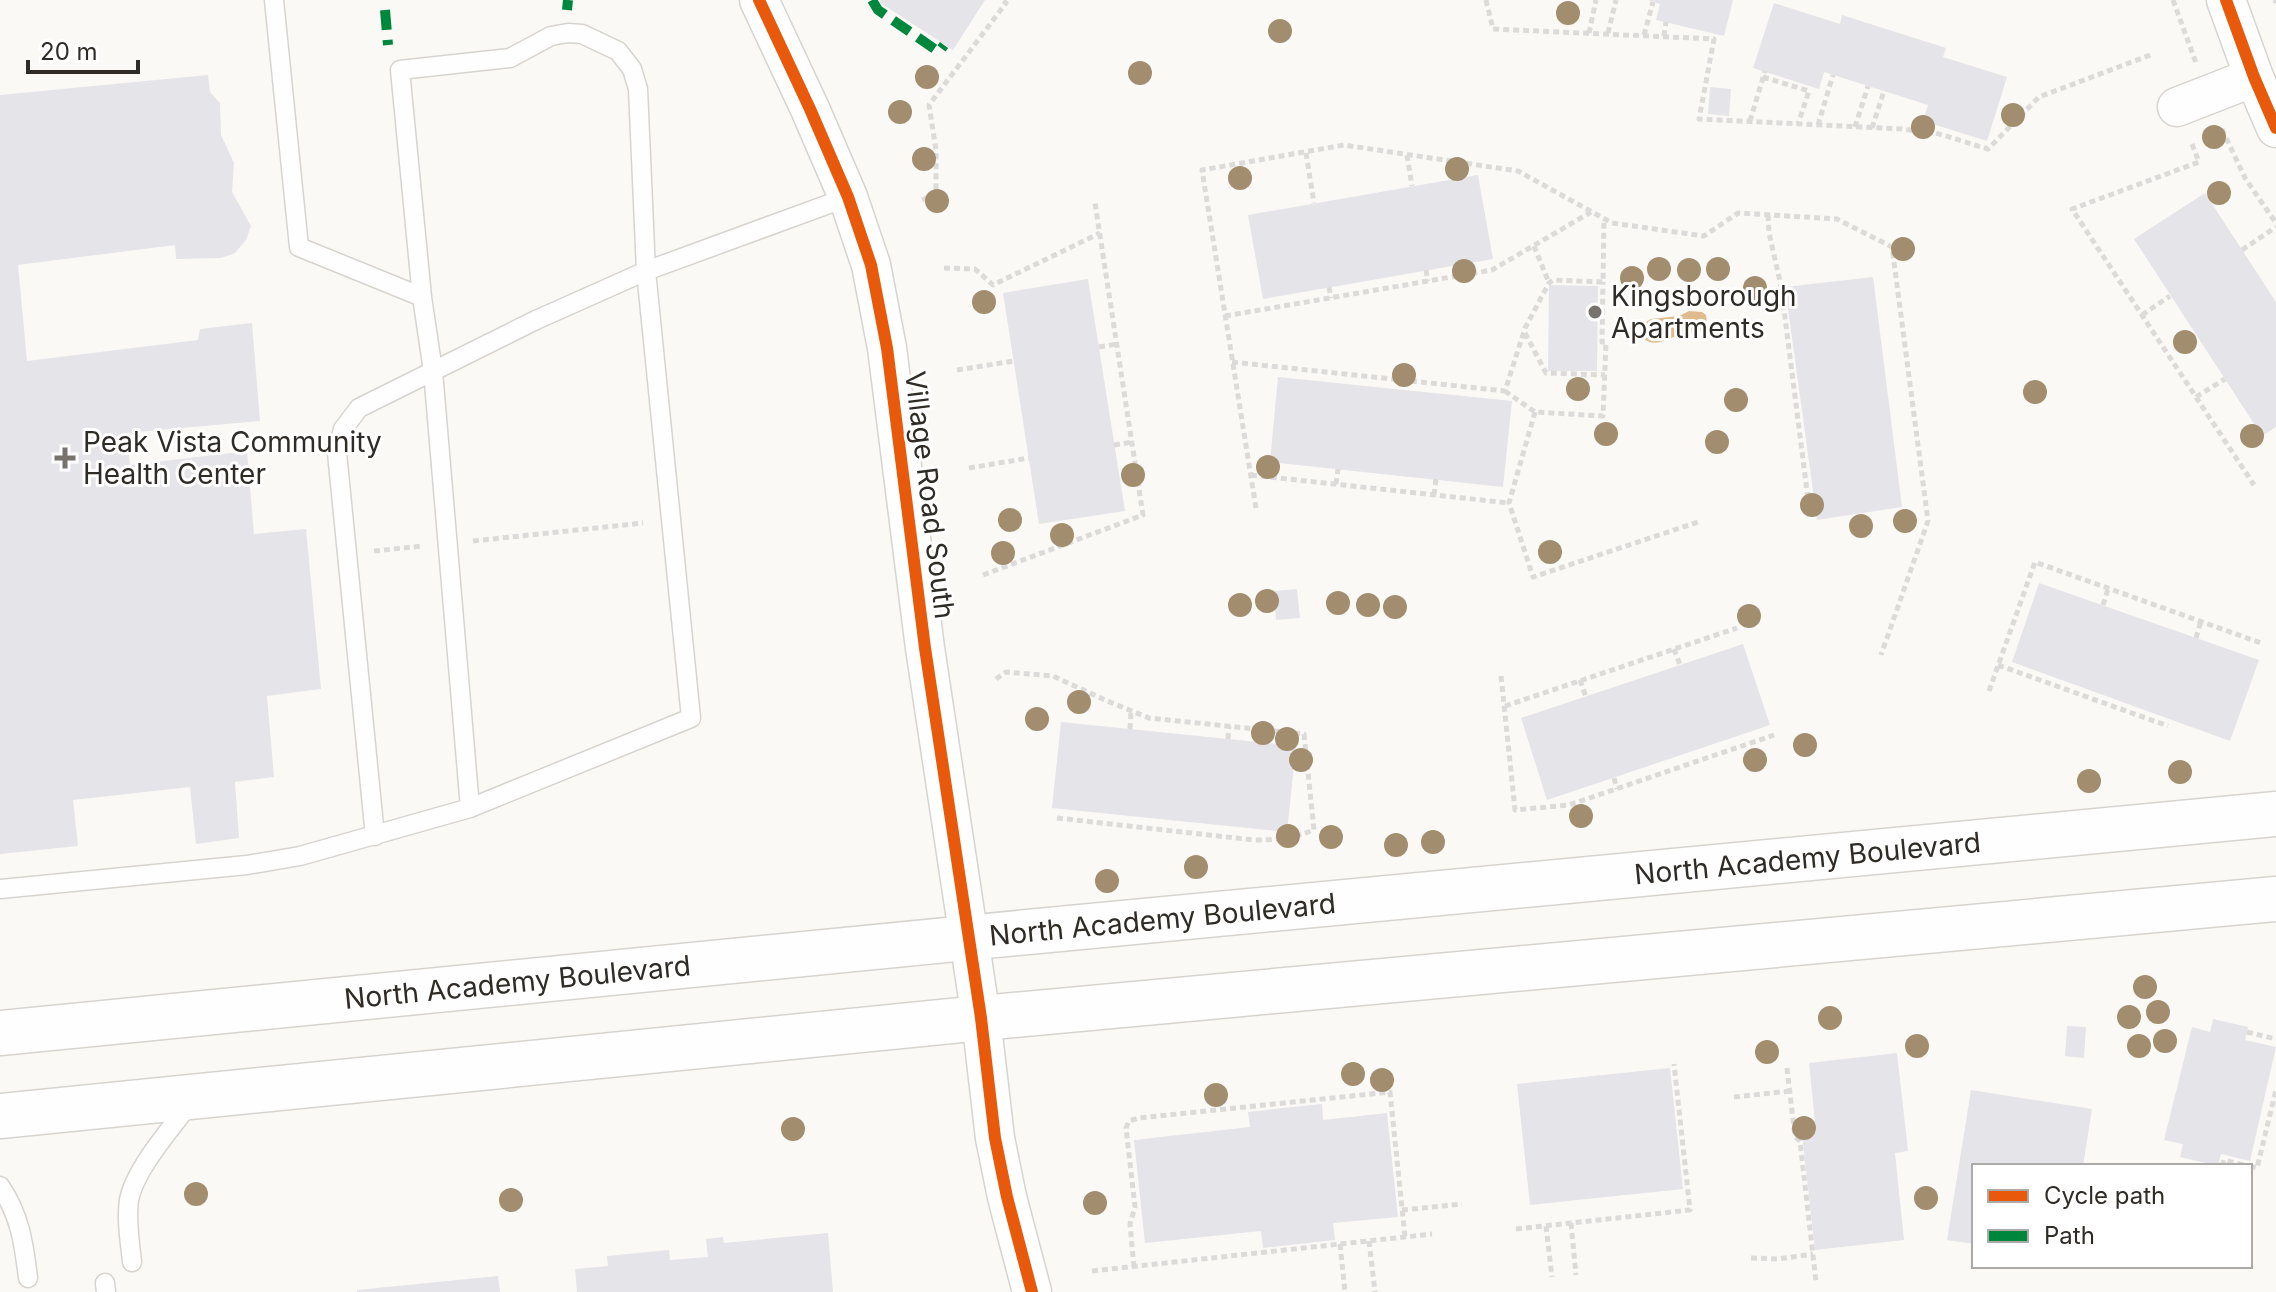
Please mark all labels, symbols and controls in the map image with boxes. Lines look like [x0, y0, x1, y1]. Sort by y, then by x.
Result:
scale bar [28, 24, 138, 74]
text: 20 m [40, 37, 98, 66]
place label: Kingsborough Apartments [1611, 279, 1797, 345]
marker: Kingsborough Apartments [1586, 303, 1604, 321]
street label: Village Road South [898, 369, 962, 621]
place label: Peak Vista Community Health Center [83, 425, 382, 491]
marker: Peak Vista Community Health Center [54, 447, 76, 469]
street label: North Academy Boulevard [1633, 825, 1982, 892]
street label: North Academy Boulevard [988, 886, 1337, 953]
street label: North Academy Boulevard [343, 948, 692, 1016]
legend [1972, 1164, 2252, 1268]
text: Cycle path [2044, 1181, 2165, 1210]
text: Path [2044, 1221, 2095, 1250]

